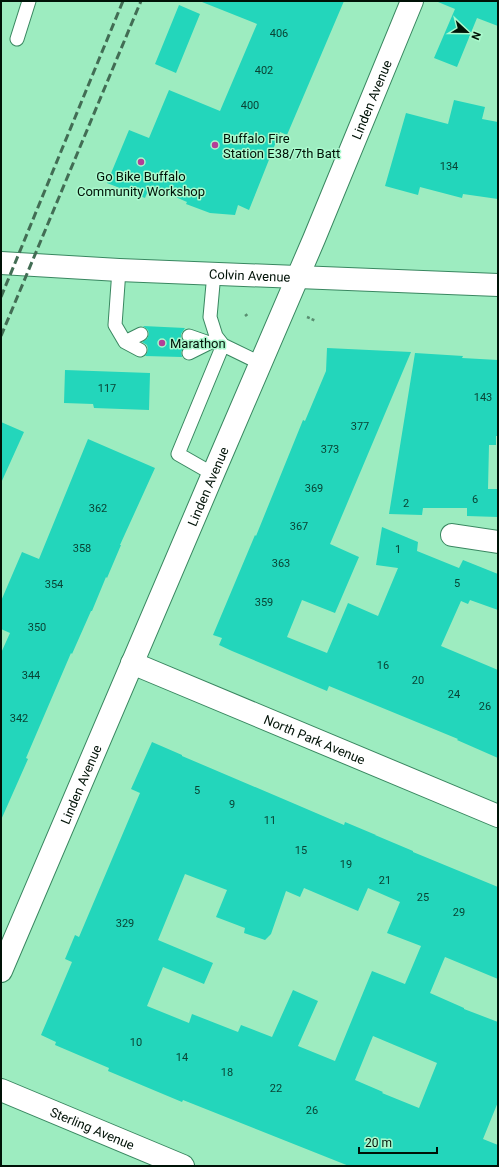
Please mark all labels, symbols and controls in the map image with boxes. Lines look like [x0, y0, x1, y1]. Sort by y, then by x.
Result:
north arrow [447, 12, 487, 52]
house number: 406 [270, 27, 288, 40]
text: N [468, 30, 483, 42]
street label: Linden Avenue [349, 58, 395, 142]
house number: 402 [255, 64, 273, 77]
house number: 400 [241, 99, 259, 112]
place label: Buffalo Fire Station E38/7th Batt [223, 131, 340, 161]
marker: Buffalo Fire Station E38/7th Batt [210, 140, 220, 150]
marker: Go Bike Buffalo Community Workshop [136, 157, 146, 167]
house number: 134 [440, 160, 458, 173]
place label: Go Bike Buffalo Community Workshop [77, 169, 205, 199]
street label: Colvin Avenue [209, 267, 291, 285]
place label: Marathon [170, 336, 226, 351]
marker: Marathon [157, 338, 167, 348]
house number: 117 [98, 382, 116, 395]
house number: 143 [474, 391, 492, 404]
house number: 377 [351, 420, 369, 433]
house number: 373 [321, 443, 339, 456]
street label: Linden Avenue [185, 445, 232, 528]
house number: 369 [305, 482, 323, 495]
house number: 6 [472, 493, 478, 506]
house number: 2 [403, 497, 409, 510]
house number: 362 [89, 502, 107, 515]
house number: 367 [290, 520, 308, 533]
house number: 358 [73, 542, 91, 555]
house number: 1 [395, 543, 401, 556]
house number: 363 [272, 557, 290, 570]
house number: 5 [454, 577, 460, 590]
house number: 354 [45, 578, 63, 591]
house number: 359 [255, 596, 273, 609]
house number: 350 [28, 621, 46, 634]
house number: 16 [377, 659, 389, 672]
house number: 344 [22, 669, 40, 682]
house number: 20 [412, 674, 424, 687]
house number: 24 [448, 688, 460, 701]
house number: 26 [479, 700, 491, 713]
house number: 342 [10, 712, 28, 725]
street label: North Park Avenue [262, 712, 367, 768]
street label: Linden Avenue [58, 743, 105, 826]
house number: 5 [194, 784, 200, 797]
house number: 9 [229, 798, 235, 811]
house number: 11 [264, 814, 276, 827]
house number: 15 [295, 844, 307, 857]
house number: 19 [340, 858, 352, 871]
house number: 21 [379, 874, 391, 887]
house number: 25 [417, 891, 429, 904]
house number: 29 [453, 906, 465, 919]
house number: 329 [116, 917, 134, 930]
house number: 10 [130, 1036, 142, 1049]
house number: 14 [176, 1051, 188, 1064]
house number: 18 [221, 1066, 233, 1079]
house number: 22 [270, 1082, 282, 1095]
street label: Sterling Avenue [48, 1104, 137, 1153]
house number: 26 [306, 1104, 318, 1117]
scale bar [359, 1129, 437, 1155]
text: 20 m [365, 1136, 392, 1150]

